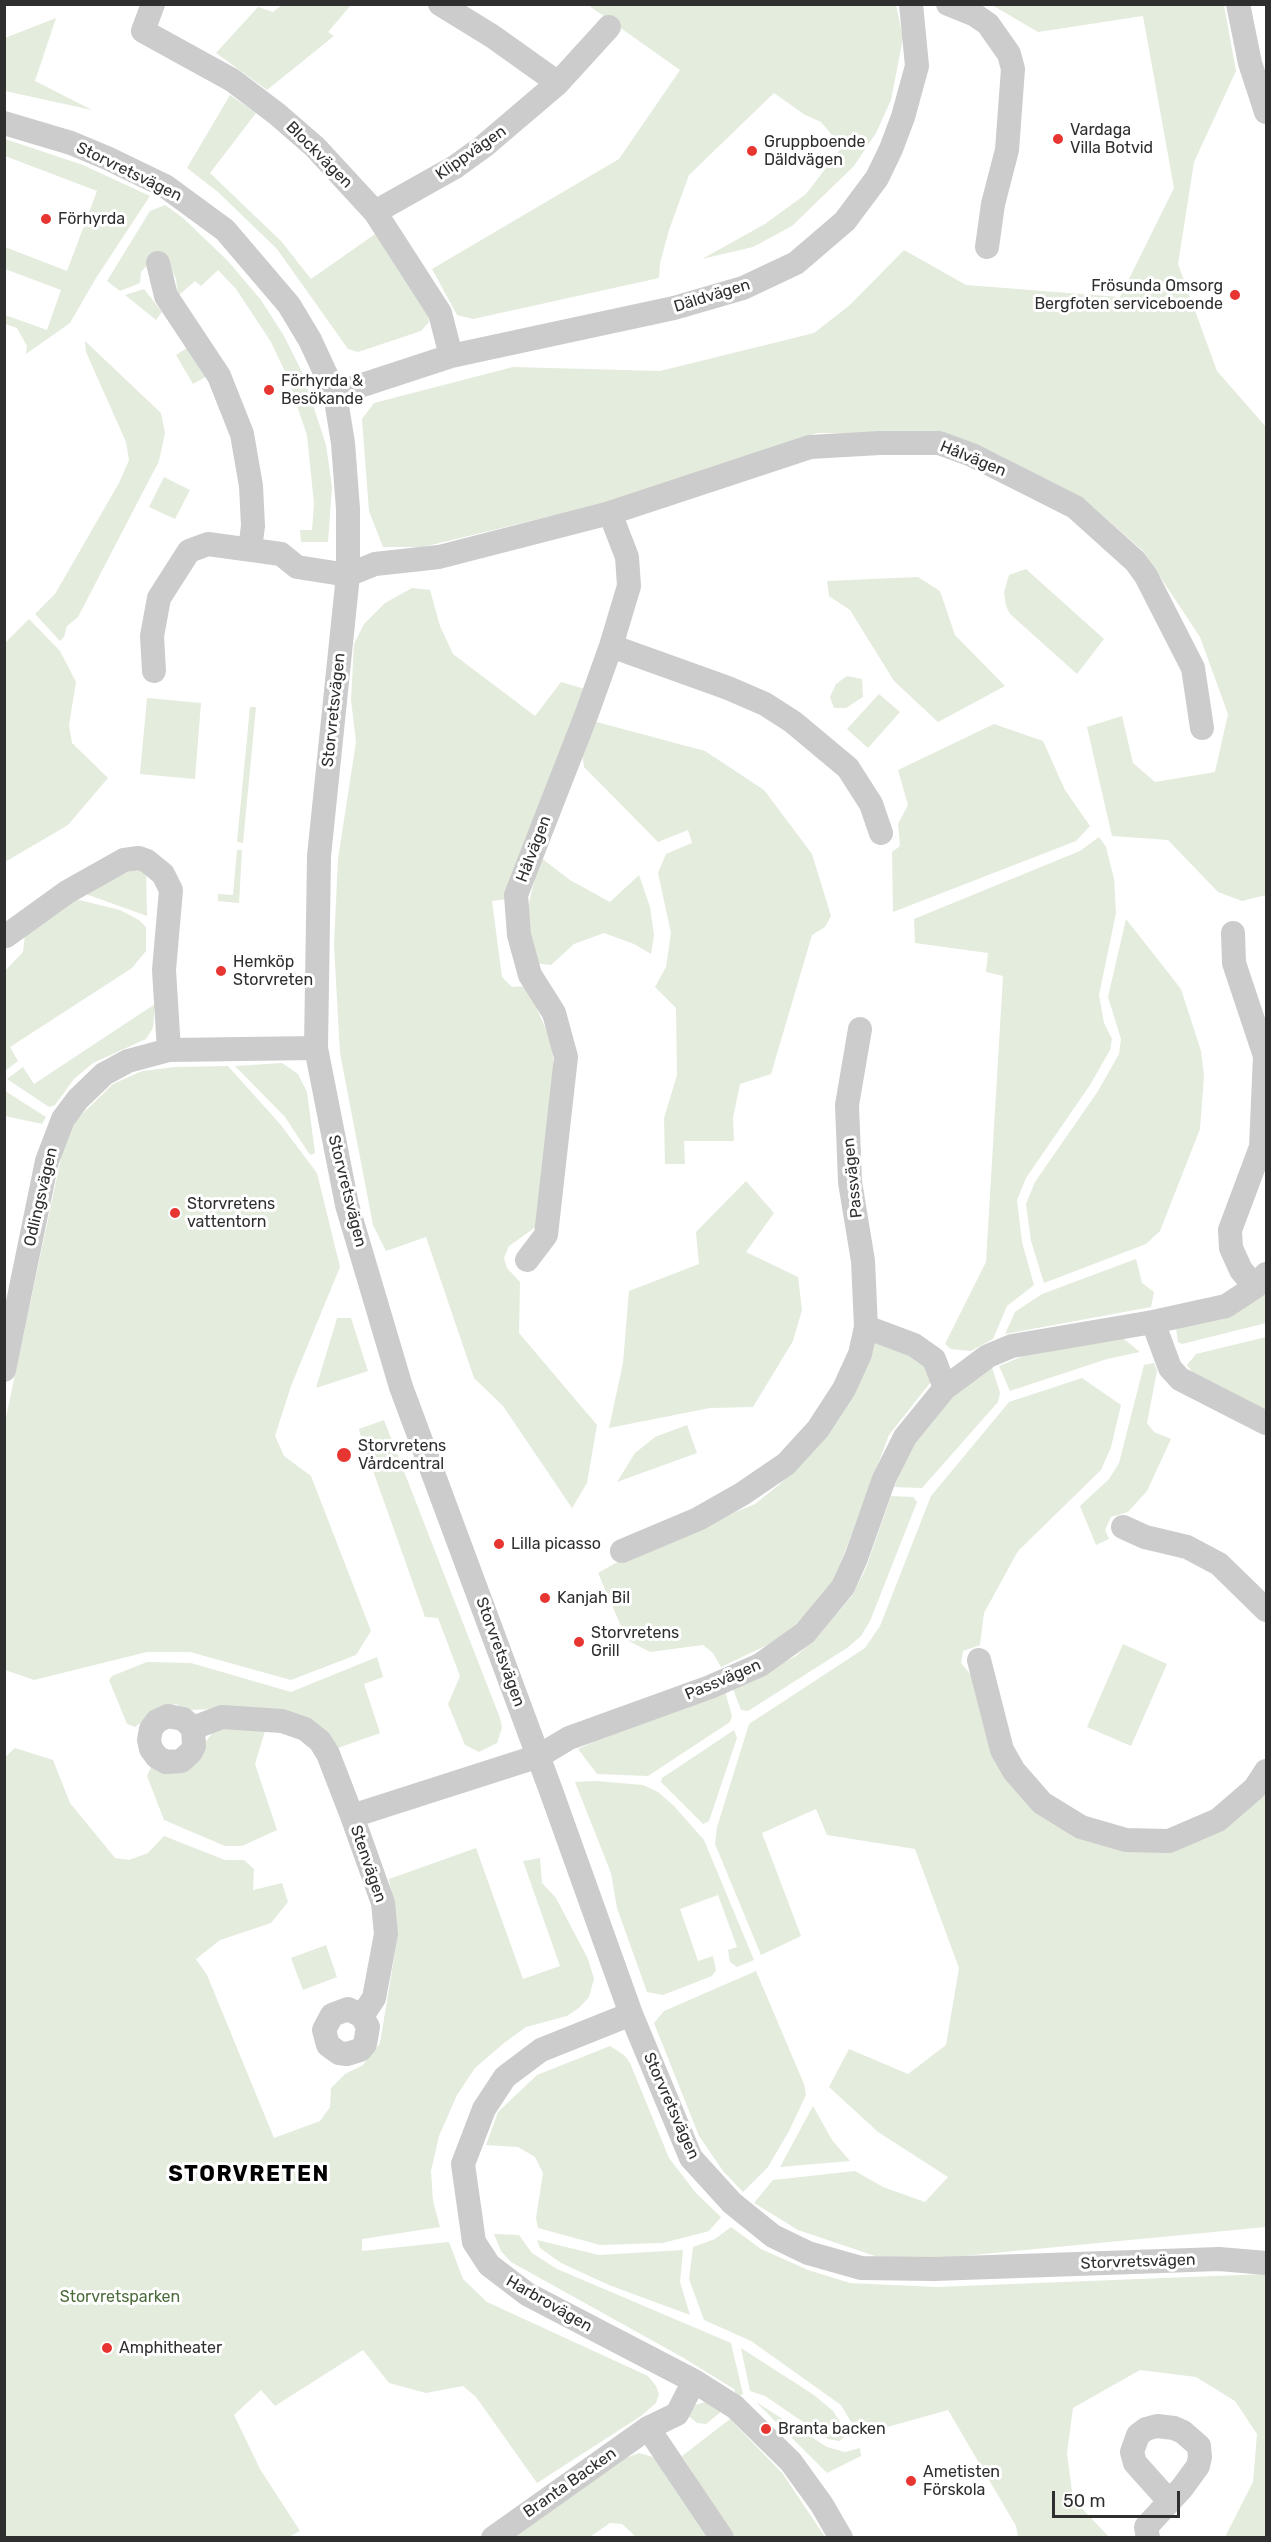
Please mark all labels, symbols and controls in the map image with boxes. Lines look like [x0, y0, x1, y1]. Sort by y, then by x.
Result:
street label: Blockvägen [282, 118, 356, 192]
place label: Vardaga Villa Botvid [1070, 120, 1153, 158]
street label: Klippvägen [432, 122, 510, 184]
place label: Gruppboende Däldvägen [764, 132, 866, 170]
marker: Vardaga Villa Botvid [1051, 132, 1065, 146]
street label: Storvretsvägen [73, 138, 185, 206]
marker: Gruppboende Däldvägen [745, 144, 759, 158]
place label: Förhyrda [58, 209, 125, 229]
marker: Förhyrda [39, 212, 53, 226]
street label: Däldvägen [671, 275, 753, 317]
place label: Frösunda Omsorg Bergfoten serviceboende [1034, 276, 1223, 314]
marker: Frösunda Omsorg Bergfoten serviceboende [1228, 288, 1242, 302]
place label: Förhyrda & Besökande [281, 371, 363, 409]
marker: Förhyrda & Besökande [262, 383, 276, 397]
street label: Hålvägen [937, 437, 1009, 481]
street label: Storvretsvägen [318, 652, 350, 768]
street label: Hålvägen [513, 813, 555, 885]
place label: Hemköp Storvreten [233, 952, 313, 990]
marker: Hemköp Storvreten [214, 964, 228, 978]
street label: Storvretsvägen [324, 1133, 370, 1249]
street label: Passvägen [839, 1137, 867, 1219]
street label: Odlingsvägen [20, 1146, 62, 1248]
place label: Storvretens vattentorn [187, 1194, 275, 1232]
marker: Storvretens vattentorn [168, 1206, 182, 1220]
place label: Storvretens Vårdcentral [358, 1436, 446, 1474]
marker: Storvretens Vårdcentral [335, 1446, 353, 1464]
place label: Lilla picasso [511, 1534, 601, 1554]
marker: Lilla picasso [492, 1537, 506, 1551]
place label: Kanjah Bil [557, 1588, 630, 1608]
marker: Kanjah Bil [538, 1591, 552, 1605]
street label: Storvretsvägen [471, 1595, 529, 1709]
place label: Storvretens Grill [591, 1623, 679, 1661]
marker: Storvretens Grill [572, 1635, 586, 1649]
street label: Passvägen [682, 1655, 764, 1705]
street label: Stenvägen [346, 1823, 390, 1905]
street label: Storvretsvägen [639, 2050, 703, 2162]
district label: STORVRETEN [168, 2162, 330, 2188]
street label: Storvretsvägen [1080, 2250, 1196, 2274]
street label: Harbrovägen [503, 2272, 595, 2336]
park label: Storvretsparken [60, 2287, 180, 2307]
place label: Amphitheater [119, 2338, 222, 2358]
marker: Amphitheater [100, 2341, 114, 2355]
place label: Branta backen [778, 2419, 886, 2439]
marker: Branta backen [759, 2422, 773, 2436]
street label: Branta Backen [520, 2444, 620, 2522]
place label: Ametisten Förskola [923, 2462, 1000, 2500]
marker: Ametisten Förskola [904, 2474, 918, 2488]
scale bar [1055, 2479, 1182, 2517]
text: 50 m [1063, 2490, 1106, 2512]

